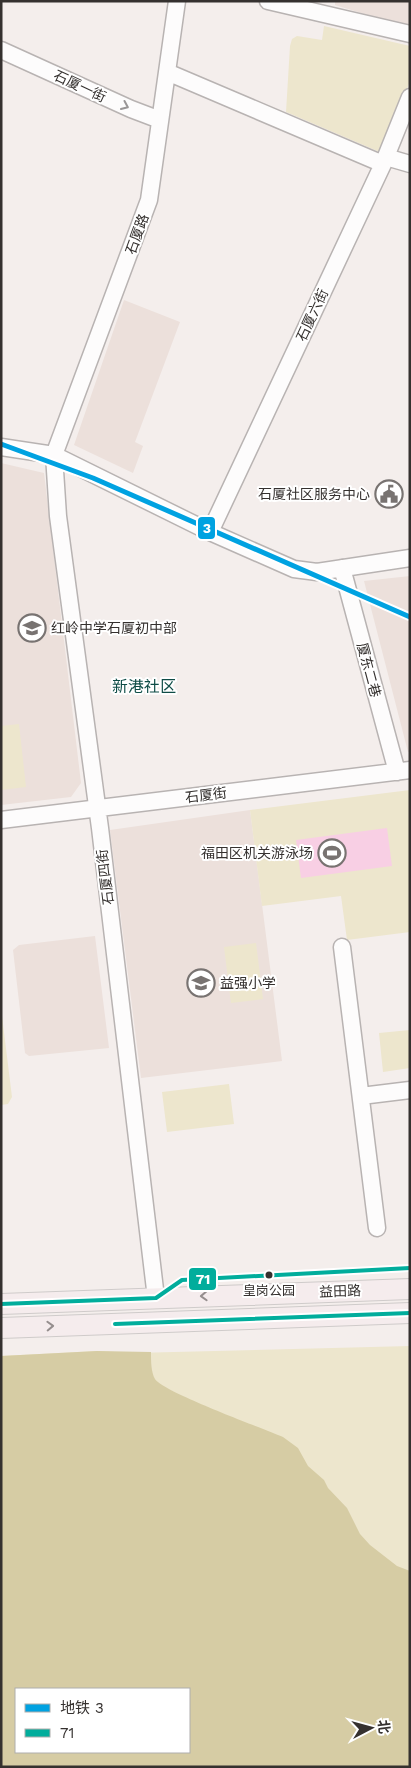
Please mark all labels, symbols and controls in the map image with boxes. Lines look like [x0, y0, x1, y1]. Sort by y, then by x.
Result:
street label: 石厦一街 [51, 67, 109, 105]
one-way arrow [120, 100, 129, 111]
street label: 石厦路 [122, 212, 152, 256]
street label: 石厦六街 [293, 286, 331, 344]
public building icon: 石厦社区服务中心 [374, 479, 404, 509]
place label: 石厦社区服务中心 [258, 486, 370, 502]
line badge: 3 [197, 516, 216, 540]
text: 3 [203, 520, 211, 536]
school or university icon: 红岭中学石厦初中部 [17, 613, 47, 643]
place label: 红岭中学石厦初中部 [51, 620, 177, 636]
street label: 厦东二巷 [354, 641, 384, 699]
district label: 新港社区 [112, 677, 176, 696]
street label: 石厦街 [184, 785, 228, 805]
sports icon: 福田区机关游泳场 [317, 838, 347, 868]
place label: 福田区机关游泳场 [201, 845, 313, 861]
street label: 石厦四街 [94, 848, 116, 906]
school or university icon: 益强小学 [186, 968, 216, 998]
place label: 益强小学 [220, 975, 276, 991]
line badge: 71 [188, 1267, 217, 1291]
marker: 皇岗公园 [264, 1270, 274, 1280]
text: 71 [196, 1271, 210, 1287]
street label: 益田路 [319, 1282, 361, 1300]
place label: 皇岗公园 [243, 1283, 295, 1298]
one-way arrow [199, 1291, 207, 1302]
one-way arrow [46, 1321, 54, 1331]
legend [15, 1688, 190, 1753]
text: 地铁 3 [60, 1699, 104, 1717]
north arrow [346, 1703, 396, 1753]
text: 北 [375, 1719, 393, 1734]
text: 71 [60, 1724, 74, 1742]

